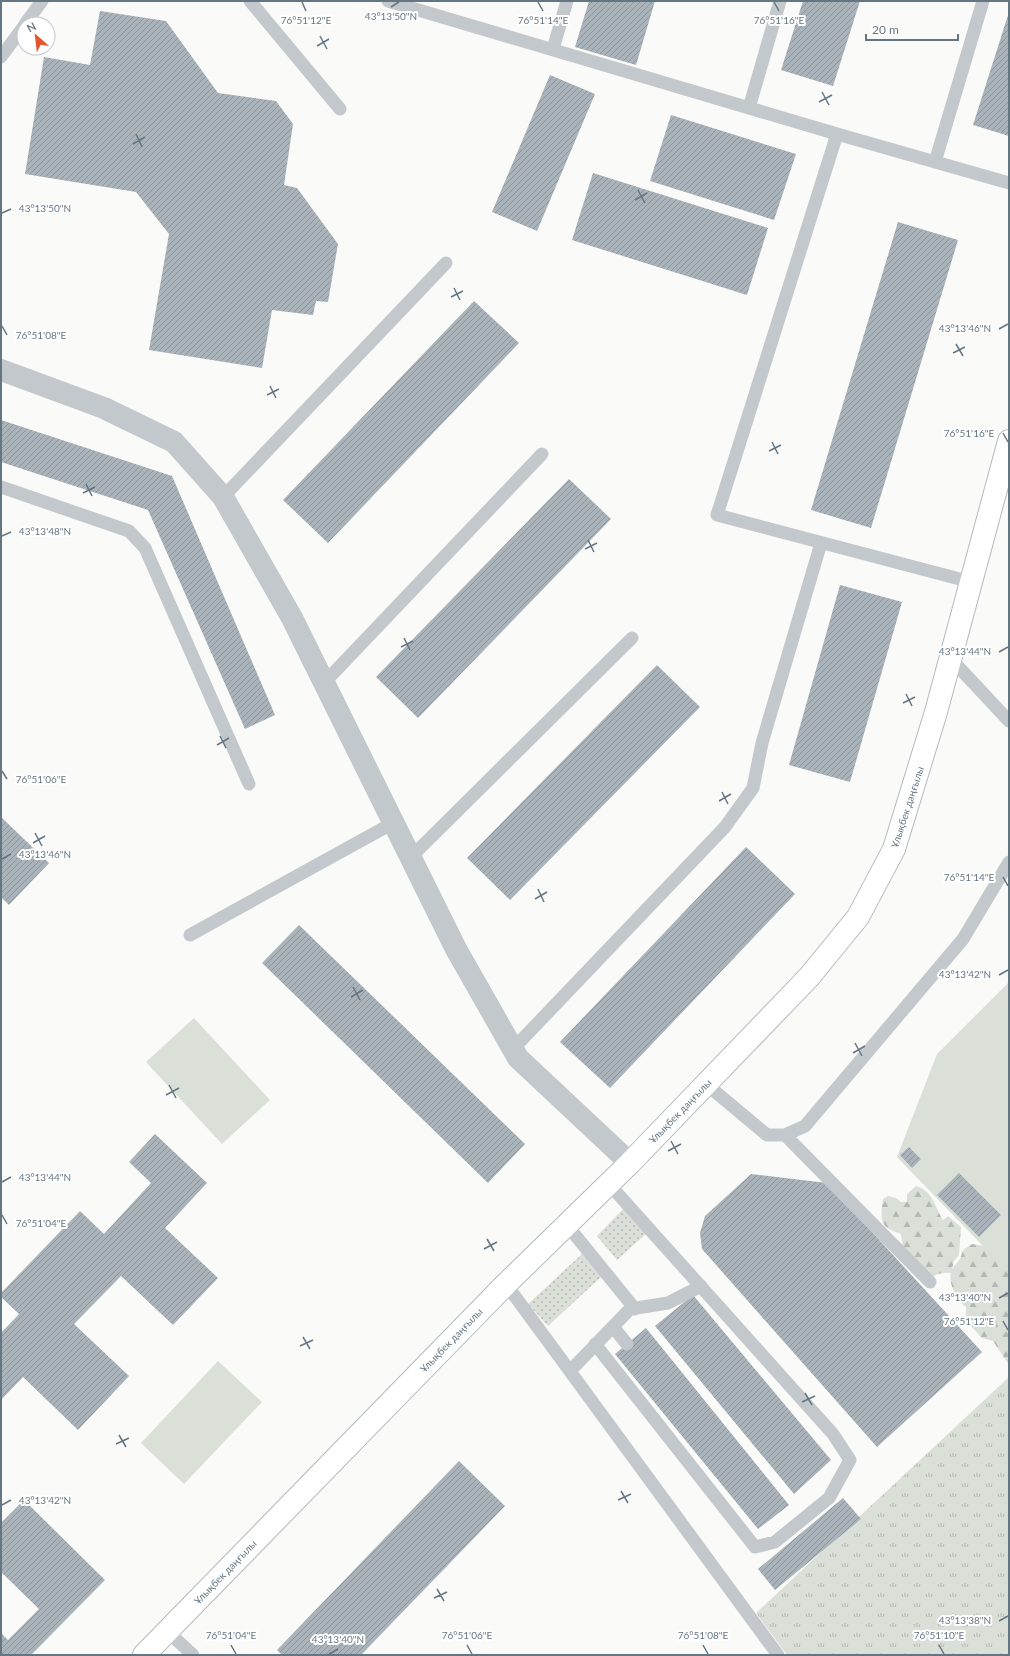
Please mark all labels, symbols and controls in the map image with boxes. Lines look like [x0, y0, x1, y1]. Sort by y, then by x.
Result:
text: 43°13'50"N [365, 10, 417, 22]
text: 76°51'12"E [281, 14, 331, 26]
text: 76°51'14"E [518, 14, 568, 26]
text: 76°51'16"E [754, 14, 804, 26]
north arrow [16, 16, 56, 56]
scale bar [866, 16, 958, 42]
text: N [24, 19, 38, 34]
text: 20 m [872, 22, 899, 37]
text: 43°13'50"N [19, 202, 71, 214]
text: 43°13'46"N [939, 322, 991, 334]
text: 76°51'08"E [16, 329, 66, 341]
text: 76°51'16"E [944, 427, 994, 439]
text: 43°13'48"N [19, 525, 71, 537]
text: 43°13'44"N [939, 645, 991, 657]
street label: Ұлықбек даңғылы [888, 765, 926, 849]
text: 76°51'06"E [16, 773, 66, 785]
text: 43°13'46"N [19, 848, 71, 860]
text: 76°51'14"E [944, 871, 994, 883]
text: 43°13'42"N [939, 968, 991, 980]
street label: Ұлықбек даңғылы [646, 1076, 714, 1146]
text: 43°13'44"N [19, 1171, 71, 1183]
text: 76°51'04"E [16, 1217, 66, 1229]
text: 43°13'40"N [939, 1291, 991, 1303]
street label: Ұлықбек даңғылы [417, 1305, 485, 1375]
text: 76°51'12"E [944, 1315, 994, 1327]
text: 43°13'42"N [19, 1494, 71, 1506]
street label: Ұлықбек даңғылы [191, 1537, 259, 1607]
text: 43°13'38"N [939, 1614, 991, 1626]
text: 76°51'04"E [206, 1629, 256, 1641]
text: 76°51'06"E [442, 1629, 492, 1641]
text: 76°51'08"E [678, 1629, 728, 1641]
text: 76°51'10"E [914, 1629, 964, 1641]
text: 43°13'40"N [312, 1633, 364, 1645]

